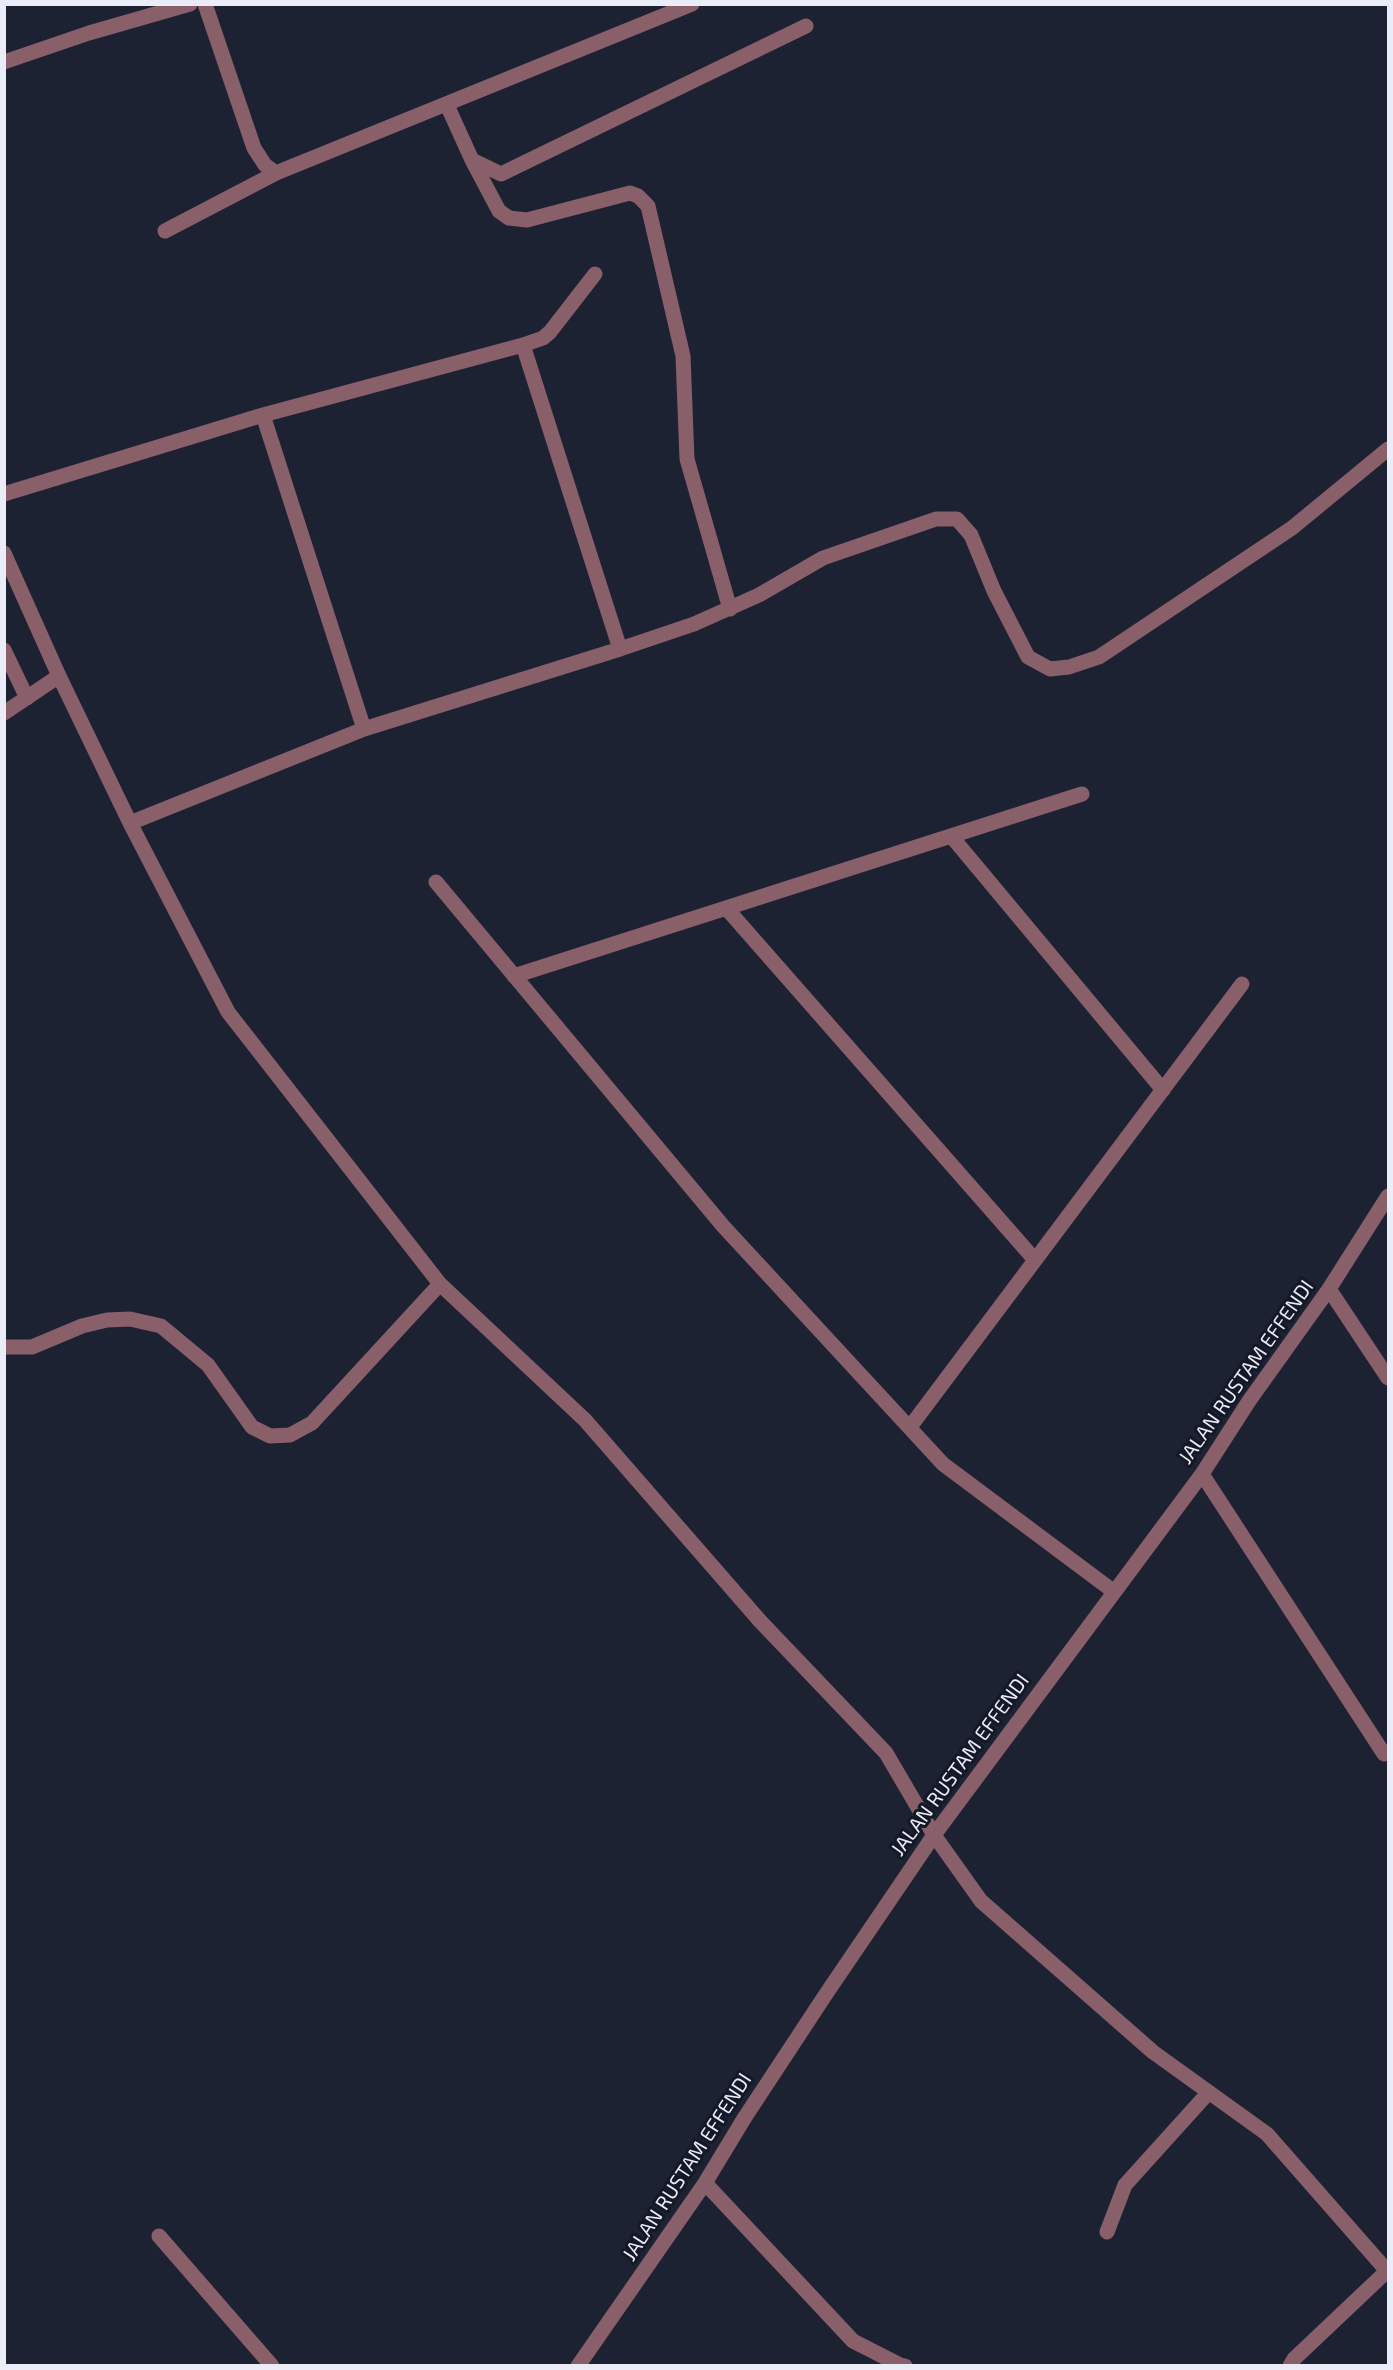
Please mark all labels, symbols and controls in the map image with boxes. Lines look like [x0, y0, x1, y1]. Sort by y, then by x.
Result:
street label: JALAN RUSTAM EFFENDI [1173, 1275, 1319, 1469]
street label: JALAN RUSTAM EFFENDI [886, 1669, 1034, 1861]
street label: JALAN RUSTAM EFFENDI [617, 2069, 757, 2265]

